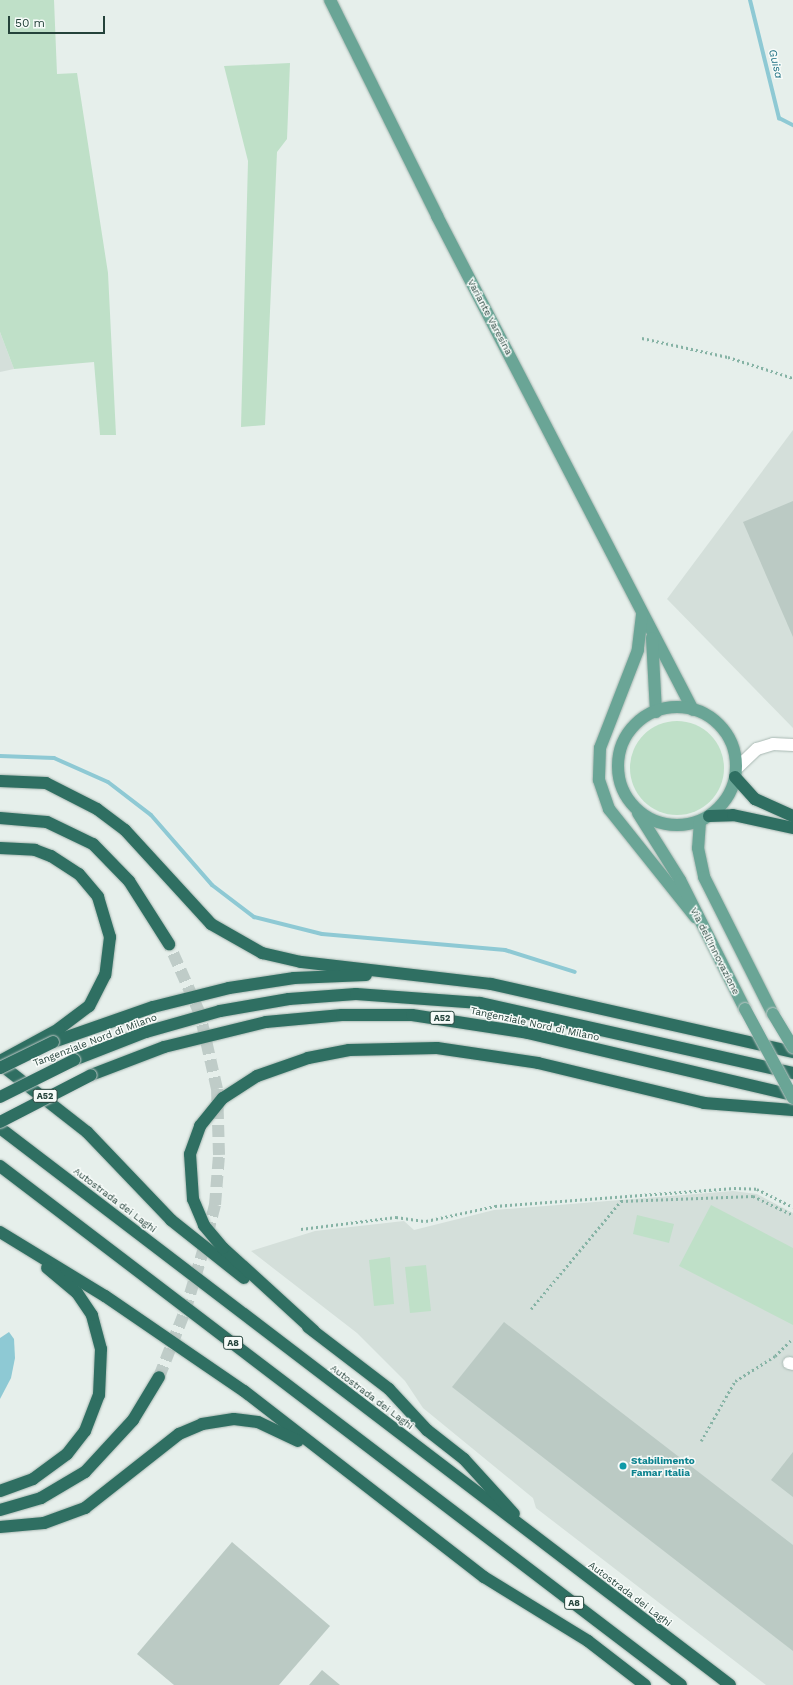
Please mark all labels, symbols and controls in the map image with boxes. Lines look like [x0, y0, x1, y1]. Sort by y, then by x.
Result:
scale bar [10, 8, 107, 34]
text: 50 m [15, 16, 45, 30]
water label: Guisa [765, 48, 785, 80]
street label: Variante Varesina [465, 277, 515, 357]
street label: Via dell'Innovazione [688, 905, 742, 997]
street label: Tangenziale Nord di Milano [470, 1004, 600, 1044]
street label: Tangenziale Nord di Milano [32, 1011, 158, 1069]
road number: A52 [429, 1011, 455, 1025]
road number: A52 [32, 1089, 58, 1103]
street label: Autostrada dei Laghi [71, 1165, 159, 1235]
road number: A8 [223, 1336, 243, 1350]
street label: Autostrada dei Laghi [328, 1362, 416, 1432]
place label: Stabilimento Famar Italia [631, 1454, 695, 1478]
marker: Stabilimento Famar Italia [618, 1461, 628, 1471]
street label: Autostrada dei Laghi [586, 1559, 674, 1629]
road number: A8 [564, 1596, 584, 1610]

